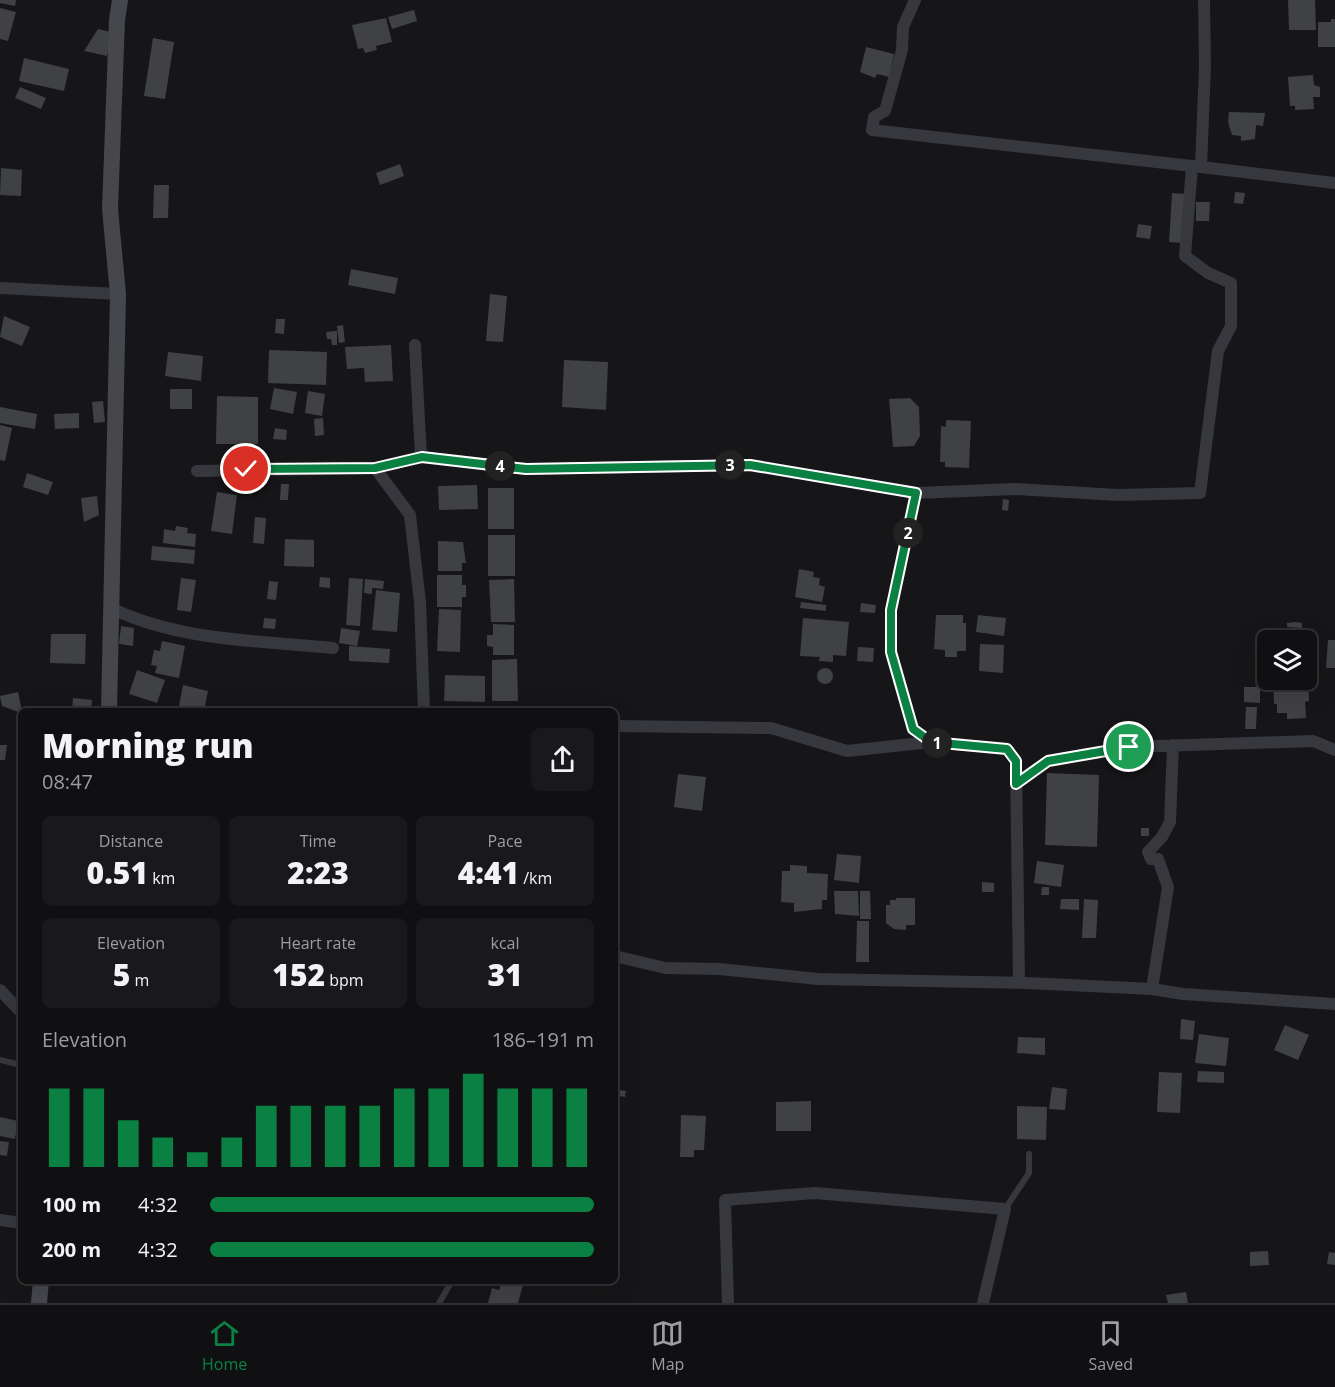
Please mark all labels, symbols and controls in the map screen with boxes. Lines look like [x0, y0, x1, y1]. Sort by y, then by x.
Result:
pin [220, 443, 271, 494]
pin: 3 [715, 450, 745, 480]
pin: 4 [485, 451, 515, 481]
icon: check [229, 452, 262, 485]
text: 3 [725, 454, 735, 476]
text: 4 [495, 455, 505, 477]
pin: 2 [893, 518, 923, 548]
text: 2 [903, 522, 913, 544]
map controls [1257, 630, 1317, 690]
button: layers [1257, 630, 1317, 690]
pin [1103, 721, 1154, 772]
text: Morning run [42, 723, 254, 768]
button: share [531, 728, 594, 791]
pin: 1 [922, 728, 952, 758]
icon: arrive [1112, 730, 1145, 763]
text: 1 [932, 732, 942, 754]
text: 08:47 [42, 768, 93, 795]
text: Distance [99, 830, 163, 852]
text: Time [300, 830, 336, 852]
text: Pace [487, 830, 523, 852]
text: 0.51 [87, 852, 148, 893]
text: 2:23 [287, 852, 349, 893]
text: 4:41 [458, 852, 519, 893]
text: km [148, 867, 175, 889]
text: /km [519, 867, 552, 889]
text: Elevation [97, 932, 165, 954]
text: Heart rate [280, 932, 356, 954]
text: kcal [491, 932, 520, 954]
text: 5 [113, 954, 130, 995]
text: 152 [272, 954, 325, 995]
text: 31 [487, 954, 523, 995]
text: m [130, 969, 149, 991]
text: bpm [325, 969, 364, 991]
text: Elevation [42, 1026, 127, 1053]
text: 186–191 m [492, 1026, 594, 1053]
text: 100 m [42, 1191, 101, 1218]
text: 4:32 [138, 1191, 178, 1218]
text: 200 m [42, 1236, 101, 1263]
text: 4:32 [138, 1236, 178, 1263]
tab: Home [202, 1317, 247, 1375]
tab: Map [651, 1317, 684, 1375]
tab: Saved [1088, 1317, 1133, 1375]

